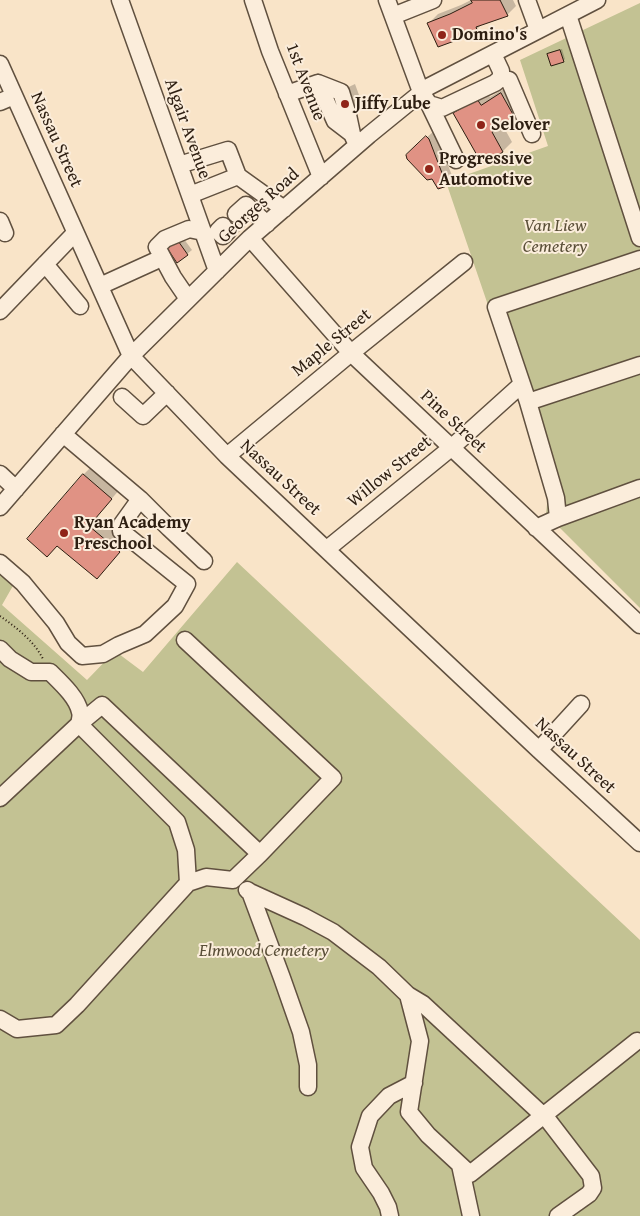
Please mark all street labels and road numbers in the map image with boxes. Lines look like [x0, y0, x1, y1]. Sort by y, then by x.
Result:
street label: 1st Avenue [280, 40, 330, 124]
street label: Algair Avenue [159, 76, 215, 182]
street label: Nassau Street [25, 89, 87, 191]
street label: Georges Road [214, 164, 304, 248]
street label: Maple Street [288, 304, 376, 382]
street label: Pine Street [415, 386, 491, 458]
street label: Willow Street [344, 432, 436, 512]
street label: Nassau Street [235, 435, 325, 521]
street label: Nassau Street [530, 713, 620, 799]

